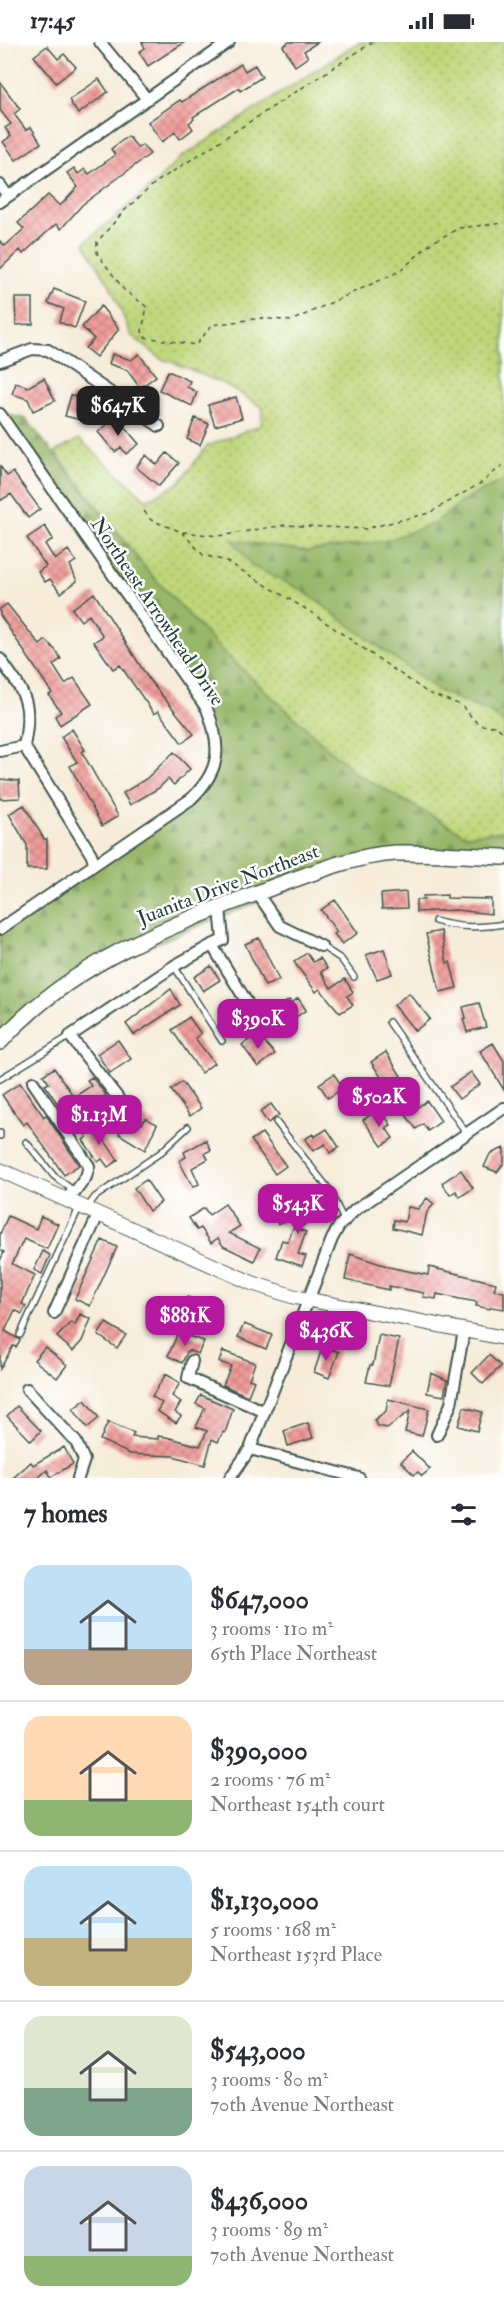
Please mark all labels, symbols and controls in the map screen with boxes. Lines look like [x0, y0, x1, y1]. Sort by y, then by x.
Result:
text: 17:45 [30, 7, 75, 35]
pin: $647K [76, 386, 160, 437]
text: $647K [91, 393, 145, 418]
street label: Northeast Arrowhead Drive [85, 512, 230, 710]
street label: Juanita Drive Northeast [133, 838, 323, 931]
pin: $390K [216, 999, 300, 1050]
text: $390K [231, 1006, 285, 1031]
pin: $502K [337, 1077, 421, 1128]
text: $502K [352, 1084, 406, 1109]
pin: $1.13M [50, 1095, 148, 1146]
text: $1.13M [71, 1102, 127, 1127]
pin: $543K [256, 1184, 340, 1235]
text: $543K [272, 1191, 324, 1216]
pin: $881K [143, 1296, 227, 1347]
text: $881K [159, 1303, 211, 1328]
pin: $436K [284, 1311, 368, 1362]
text: $436K [299, 1318, 353, 1343]
text: 7 homes [24, 1498, 107, 1530]
icon: filters [447, 1498, 480, 1531]
text: $647,000 [210, 1584, 309, 1616]
icon: home [72, 1589, 144, 1661]
text: 3 rooms · 110 m² [210, 1616, 333, 1641]
text: 65th Place Northeast [210, 1641, 377, 1666]
text: $390,000 [210, 1735, 308, 1767]
icon: home [72, 1740, 144, 1812]
text: 2 rooms · 76 m² [210, 1767, 330, 1792]
text: Northeast 154th court [210, 1792, 385, 1817]
text: $1,130,000 [210, 1885, 319, 1917]
icon: home [72, 1890, 144, 1962]
text: 5 rooms · 168 m² [210, 1917, 336, 1942]
text: Northeast 153rd Place [210, 1942, 382, 1967]
text: $543,000 [210, 2035, 306, 2067]
icon: home [72, 2040, 144, 2112]
text: 3 rooms · 80 m² [210, 2067, 328, 2092]
text: 70th Avenue Northeast [210, 2092, 394, 2117]
text: $436,000 [210, 2185, 308, 2217]
icon: home [72, 2190, 144, 2262]
text: 3 rooms · 89 m² [210, 2217, 328, 2242]
text: 70th Avenue Northeast [210, 2242, 394, 2267]

